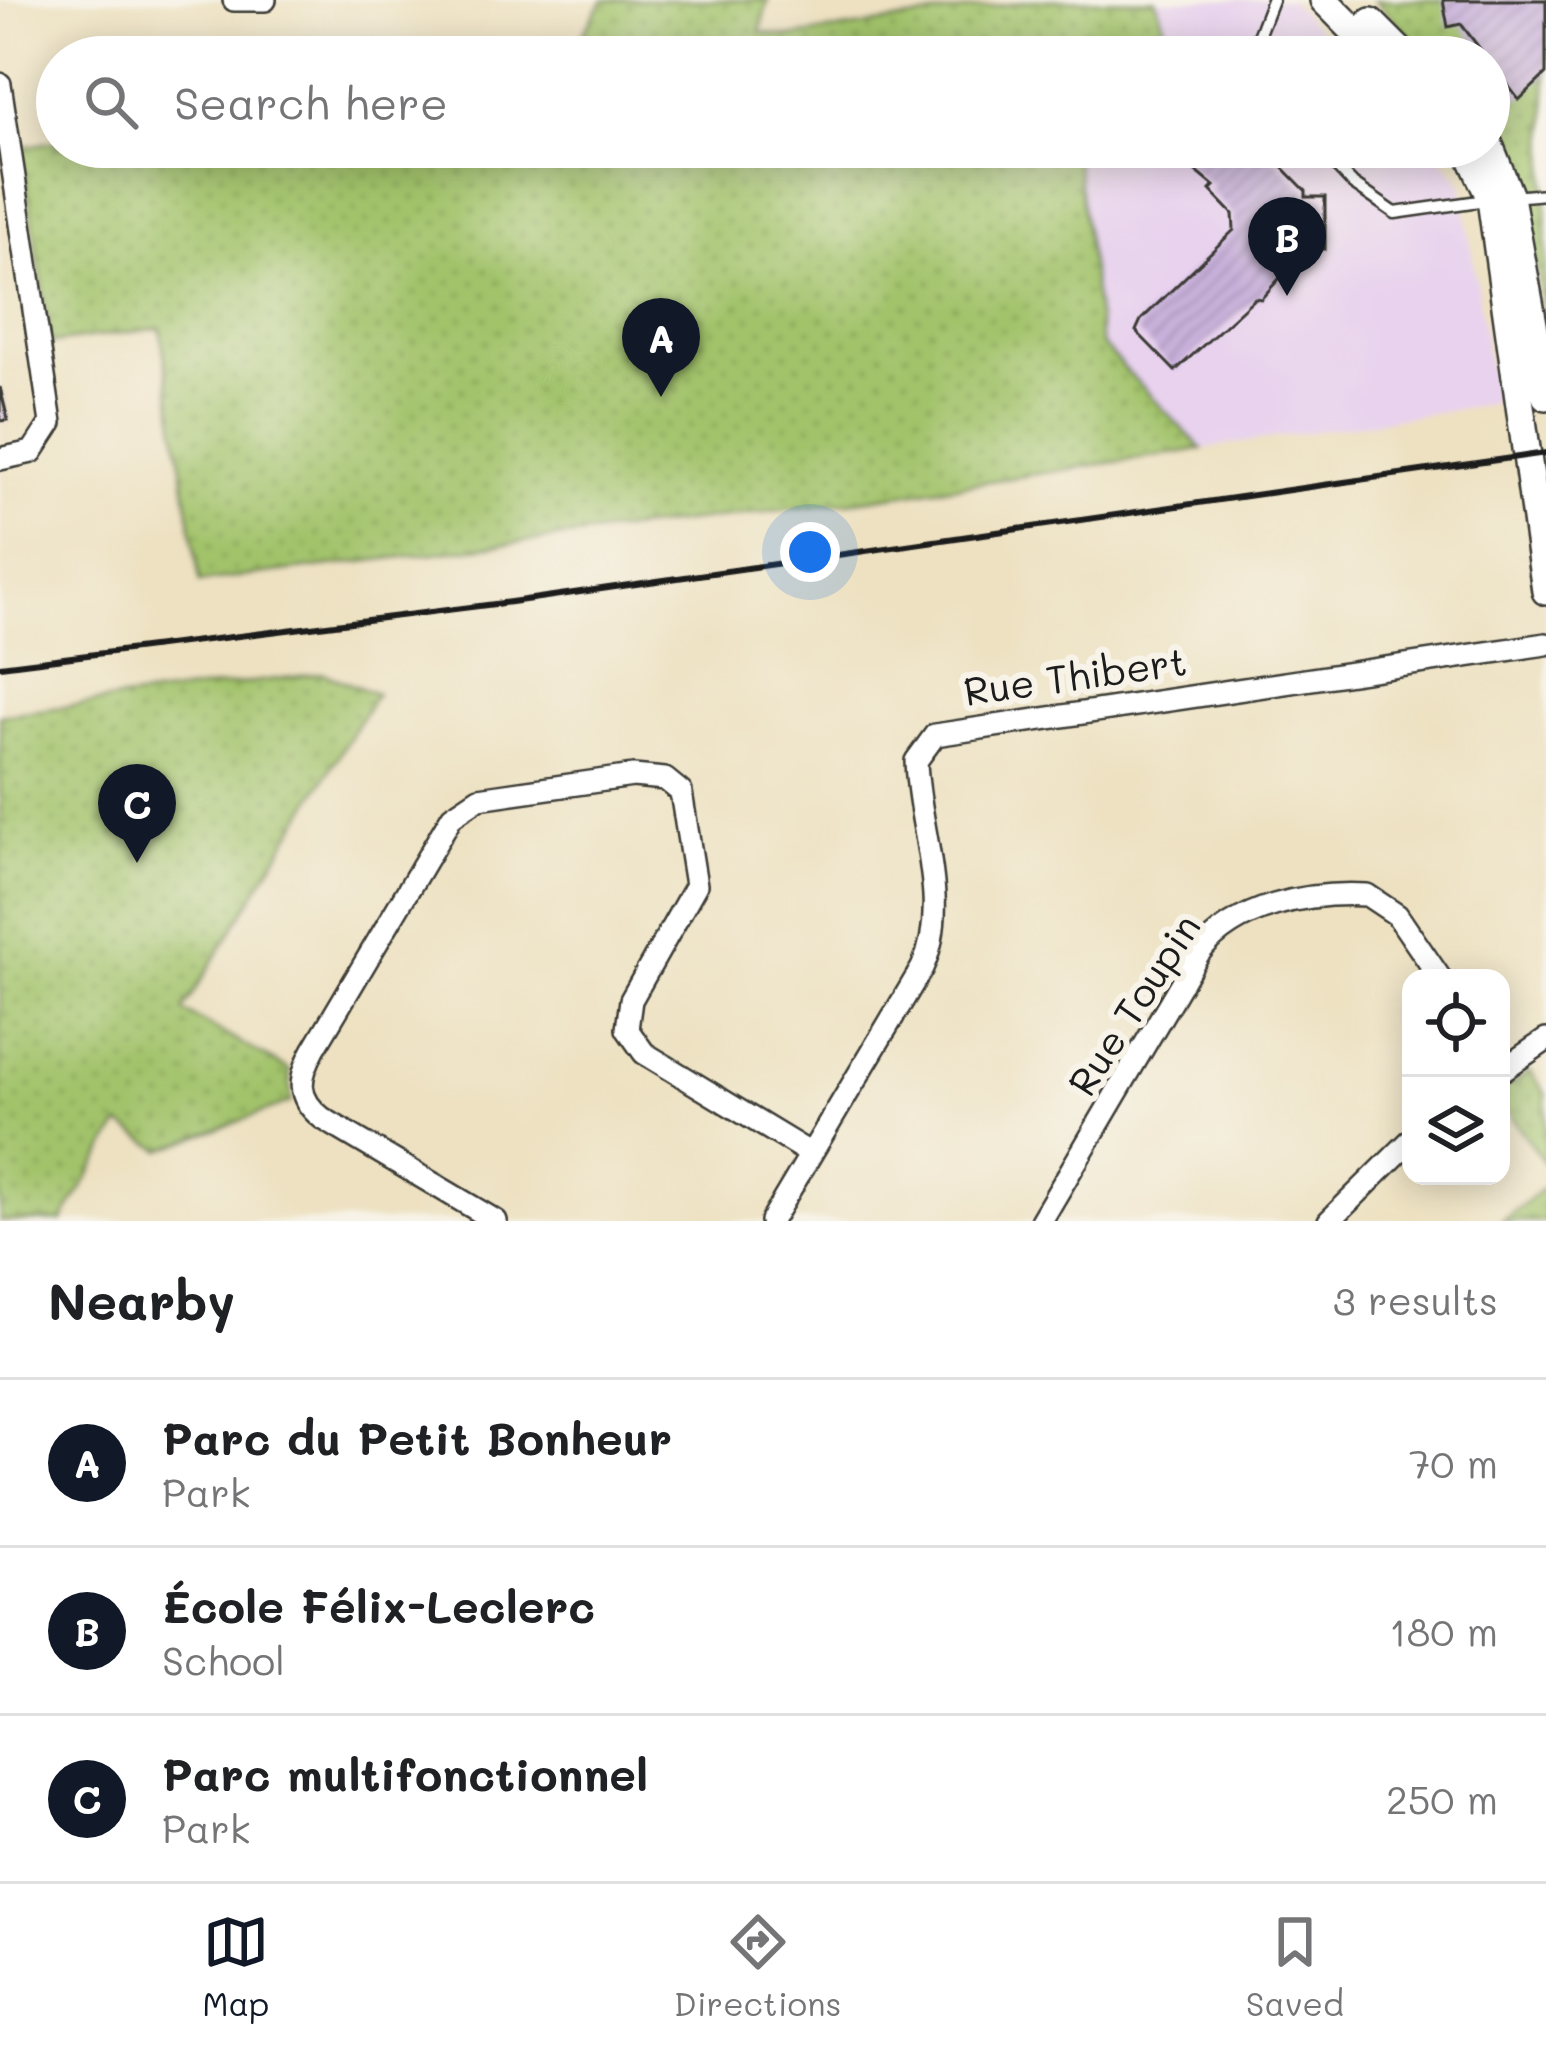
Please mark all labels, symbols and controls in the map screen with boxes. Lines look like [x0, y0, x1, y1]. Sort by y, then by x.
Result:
search box [36, 36, 1510, 168]
icon: search [78, 69, 144, 135]
text: Search here [174, 73, 448, 131]
pin: B [1248, 197, 1326, 296]
pin: A [622, 298, 700, 397]
your location [780, 522, 840, 582]
street label: Rue Thibert [960, 634, 1190, 716]
pin: C [98, 764, 176, 863]
street label: Rue Toupin [1055, 903, 1211, 1105]
map controls [1402, 969, 1510, 1185]
button: locate [1402, 969, 1510, 1077]
button: layers [1402, 1077, 1510, 1185]
text: Nearby [48, 1266, 235, 1333]
text: 3 results [1333, 1274, 1498, 1325]
text: Parc du Petit Bonheur [162, 1408, 672, 1466]
text: A [73, 1437, 101, 1488]
text: 70 m [1409, 1437, 1498, 1488]
text: Park [162, 1466, 250, 1517]
text: École Félix-Leclerc [162, 1576, 595, 1634]
text: B [74, 1605, 100, 1656]
text: 180 m [1389, 1605, 1498, 1656]
text: School [162, 1634, 285, 1685]
text: Parc multifonctionnel [162, 1744, 648, 1802]
text: C [73, 1773, 101, 1824]
text: 250 m [1386, 1773, 1498, 1824]
text: Park [162, 1802, 250, 1853]
tab: Map [202, 1909, 269, 2024]
tab: Directions [674, 1909, 841, 2024]
tab: Saved [1246, 1909, 1344, 2024]

